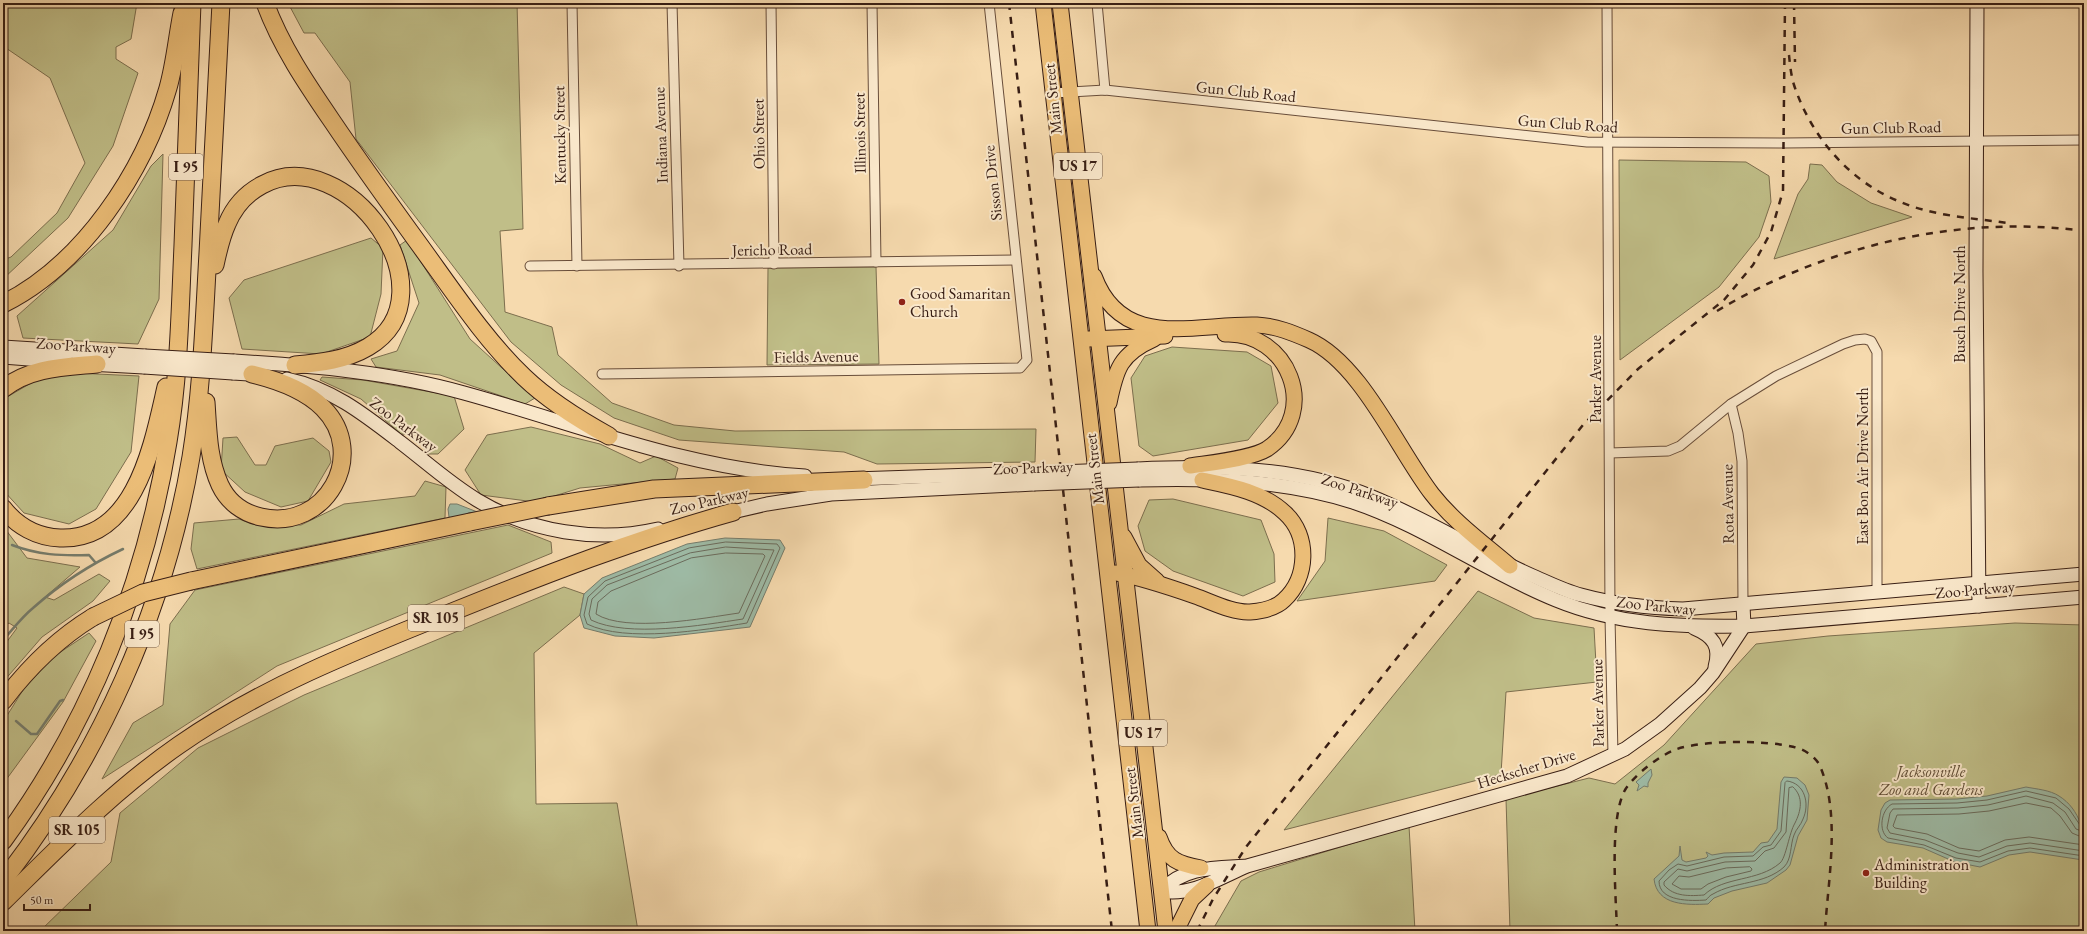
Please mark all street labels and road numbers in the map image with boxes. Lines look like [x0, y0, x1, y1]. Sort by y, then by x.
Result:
street label: Main Street [1038, 62, 1067, 135]
street label: Gun Club Road [1195, 76, 1298, 107]
street label: Kentucky Street [548, 86, 571, 184]
street label: Indiana Avenue [648, 87, 673, 183]
street label: Illinois Street [848, 92, 871, 174]
street label: Ohio Street [747, 98, 770, 169]
street label: Gun Club Road [1517, 110, 1620, 138]
street label: Gun Club Road [1841, 116, 1942, 139]
street label: Sisson Drive [978, 144, 1007, 222]
road number: US 17 [1054, 153, 1102, 179]
road number: I 95 [169, 154, 203, 180]
street label: Jericho Road [730, 238, 813, 261]
street label: Busch Drive North [1949, 245, 1970, 363]
street label: Zoo Parkway [35, 332, 118, 359]
street label: Parker Avenue [1585, 335, 1606, 423]
street label: Fields Avenue [774, 345, 858, 368]
street label: East Bon Air Drive North [1852, 387, 1873, 545]
street label: Zoo Parkway [365, 392, 443, 457]
street label: Main Street [1080, 432, 1109, 506]
street label: Zoo Parkway [993, 456, 1074, 479]
street label: Rota Avenue [1716, 464, 1739, 544]
street label: Zoo Parkway [1319, 468, 1402, 513]
street label: Zoo Parkway [668, 481, 751, 520]
street label: Zoo Parkway [1934, 575, 2017, 603]
street label: Zoo Parkway [1615, 591, 1698, 620]
road number: SR 105 [408, 605, 464, 631]
road number: I 95 [125, 621, 159, 647]
street label: Parker Avenue [1586, 659, 1609, 747]
road number: US 17 [1119, 720, 1167, 746]
street label: Heckscher Drive [1474, 744, 1578, 793]
street label: Main Street [1119, 766, 1148, 840]
road number: SR 105 [49, 817, 105, 843]

